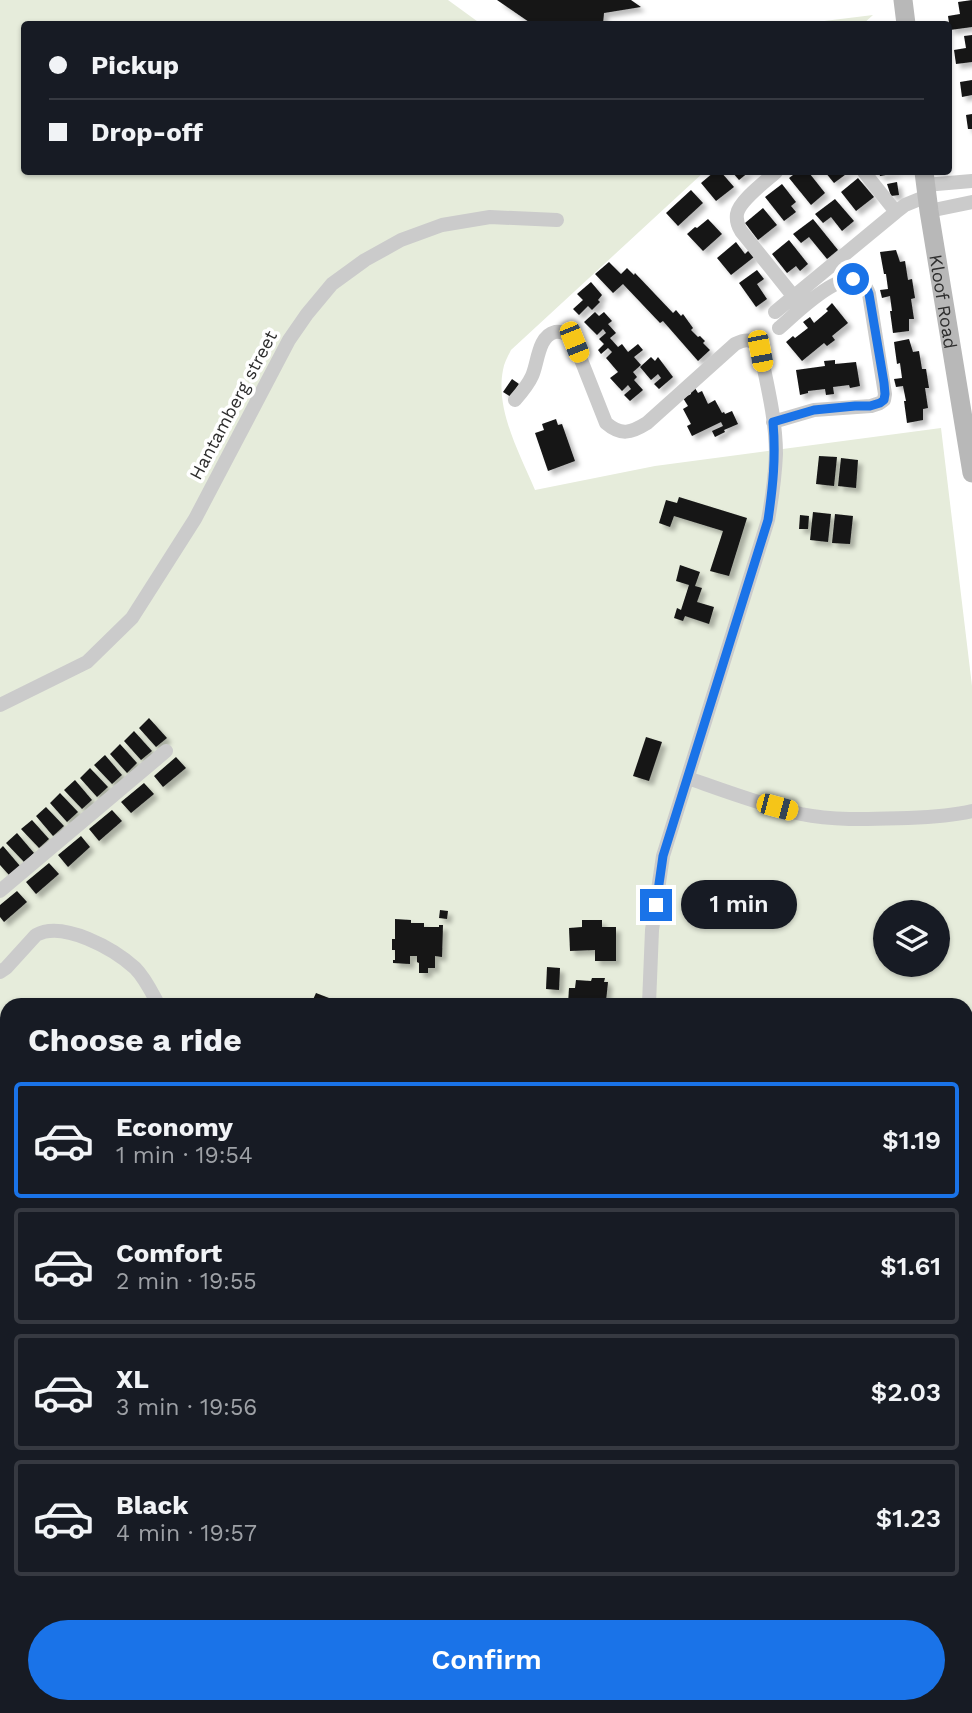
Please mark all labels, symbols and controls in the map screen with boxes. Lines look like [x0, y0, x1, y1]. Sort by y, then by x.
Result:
text: Pickup [91, 50, 179, 80]
text: Drop-off [91, 117, 203, 147]
street label: Kloof Road [926, 253, 962, 350]
route start [837, 263, 869, 295]
car [557, 319, 592, 365]
street label: Hantamberg street [185, 327, 281, 483]
car [746, 328, 775, 374]
car [754, 791, 801, 823]
callout: 1 min [680, 880, 796, 930]
route end [640, 889, 672, 921]
text: 1 min [709, 891, 769, 918]
map controls [873, 900, 950, 977]
button: layers [873, 900, 950, 977]
text: Choose a ride [28, 1021, 242, 1059]
icon: car [32, 1109, 95, 1172]
text: Economy [116, 1112, 233, 1142]
text: $1.19 [882, 1125, 941, 1155]
text: 1 min · 19:54 [116, 1142, 253, 1169]
icon: car [32, 1235, 95, 1298]
text: Comfort [116, 1238, 222, 1268]
text: $1.61 [880, 1251, 941, 1281]
text: 2 min · 19:55 [116, 1268, 257, 1295]
icon: car [32, 1361, 95, 1424]
text: XL [116, 1364, 149, 1394]
text: $2.03 [871, 1377, 941, 1407]
text: 3 min · 19:56 [116, 1394, 257, 1421]
icon: car [32, 1487, 95, 1550]
text: Black [116, 1490, 188, 1520]
text: $1.23 [876, 1503, 941, 1533]
text: 4 min · 19:57 [116, 1520, 257, 1547]
button: Confirm [28, 1620, 945, 1700]

